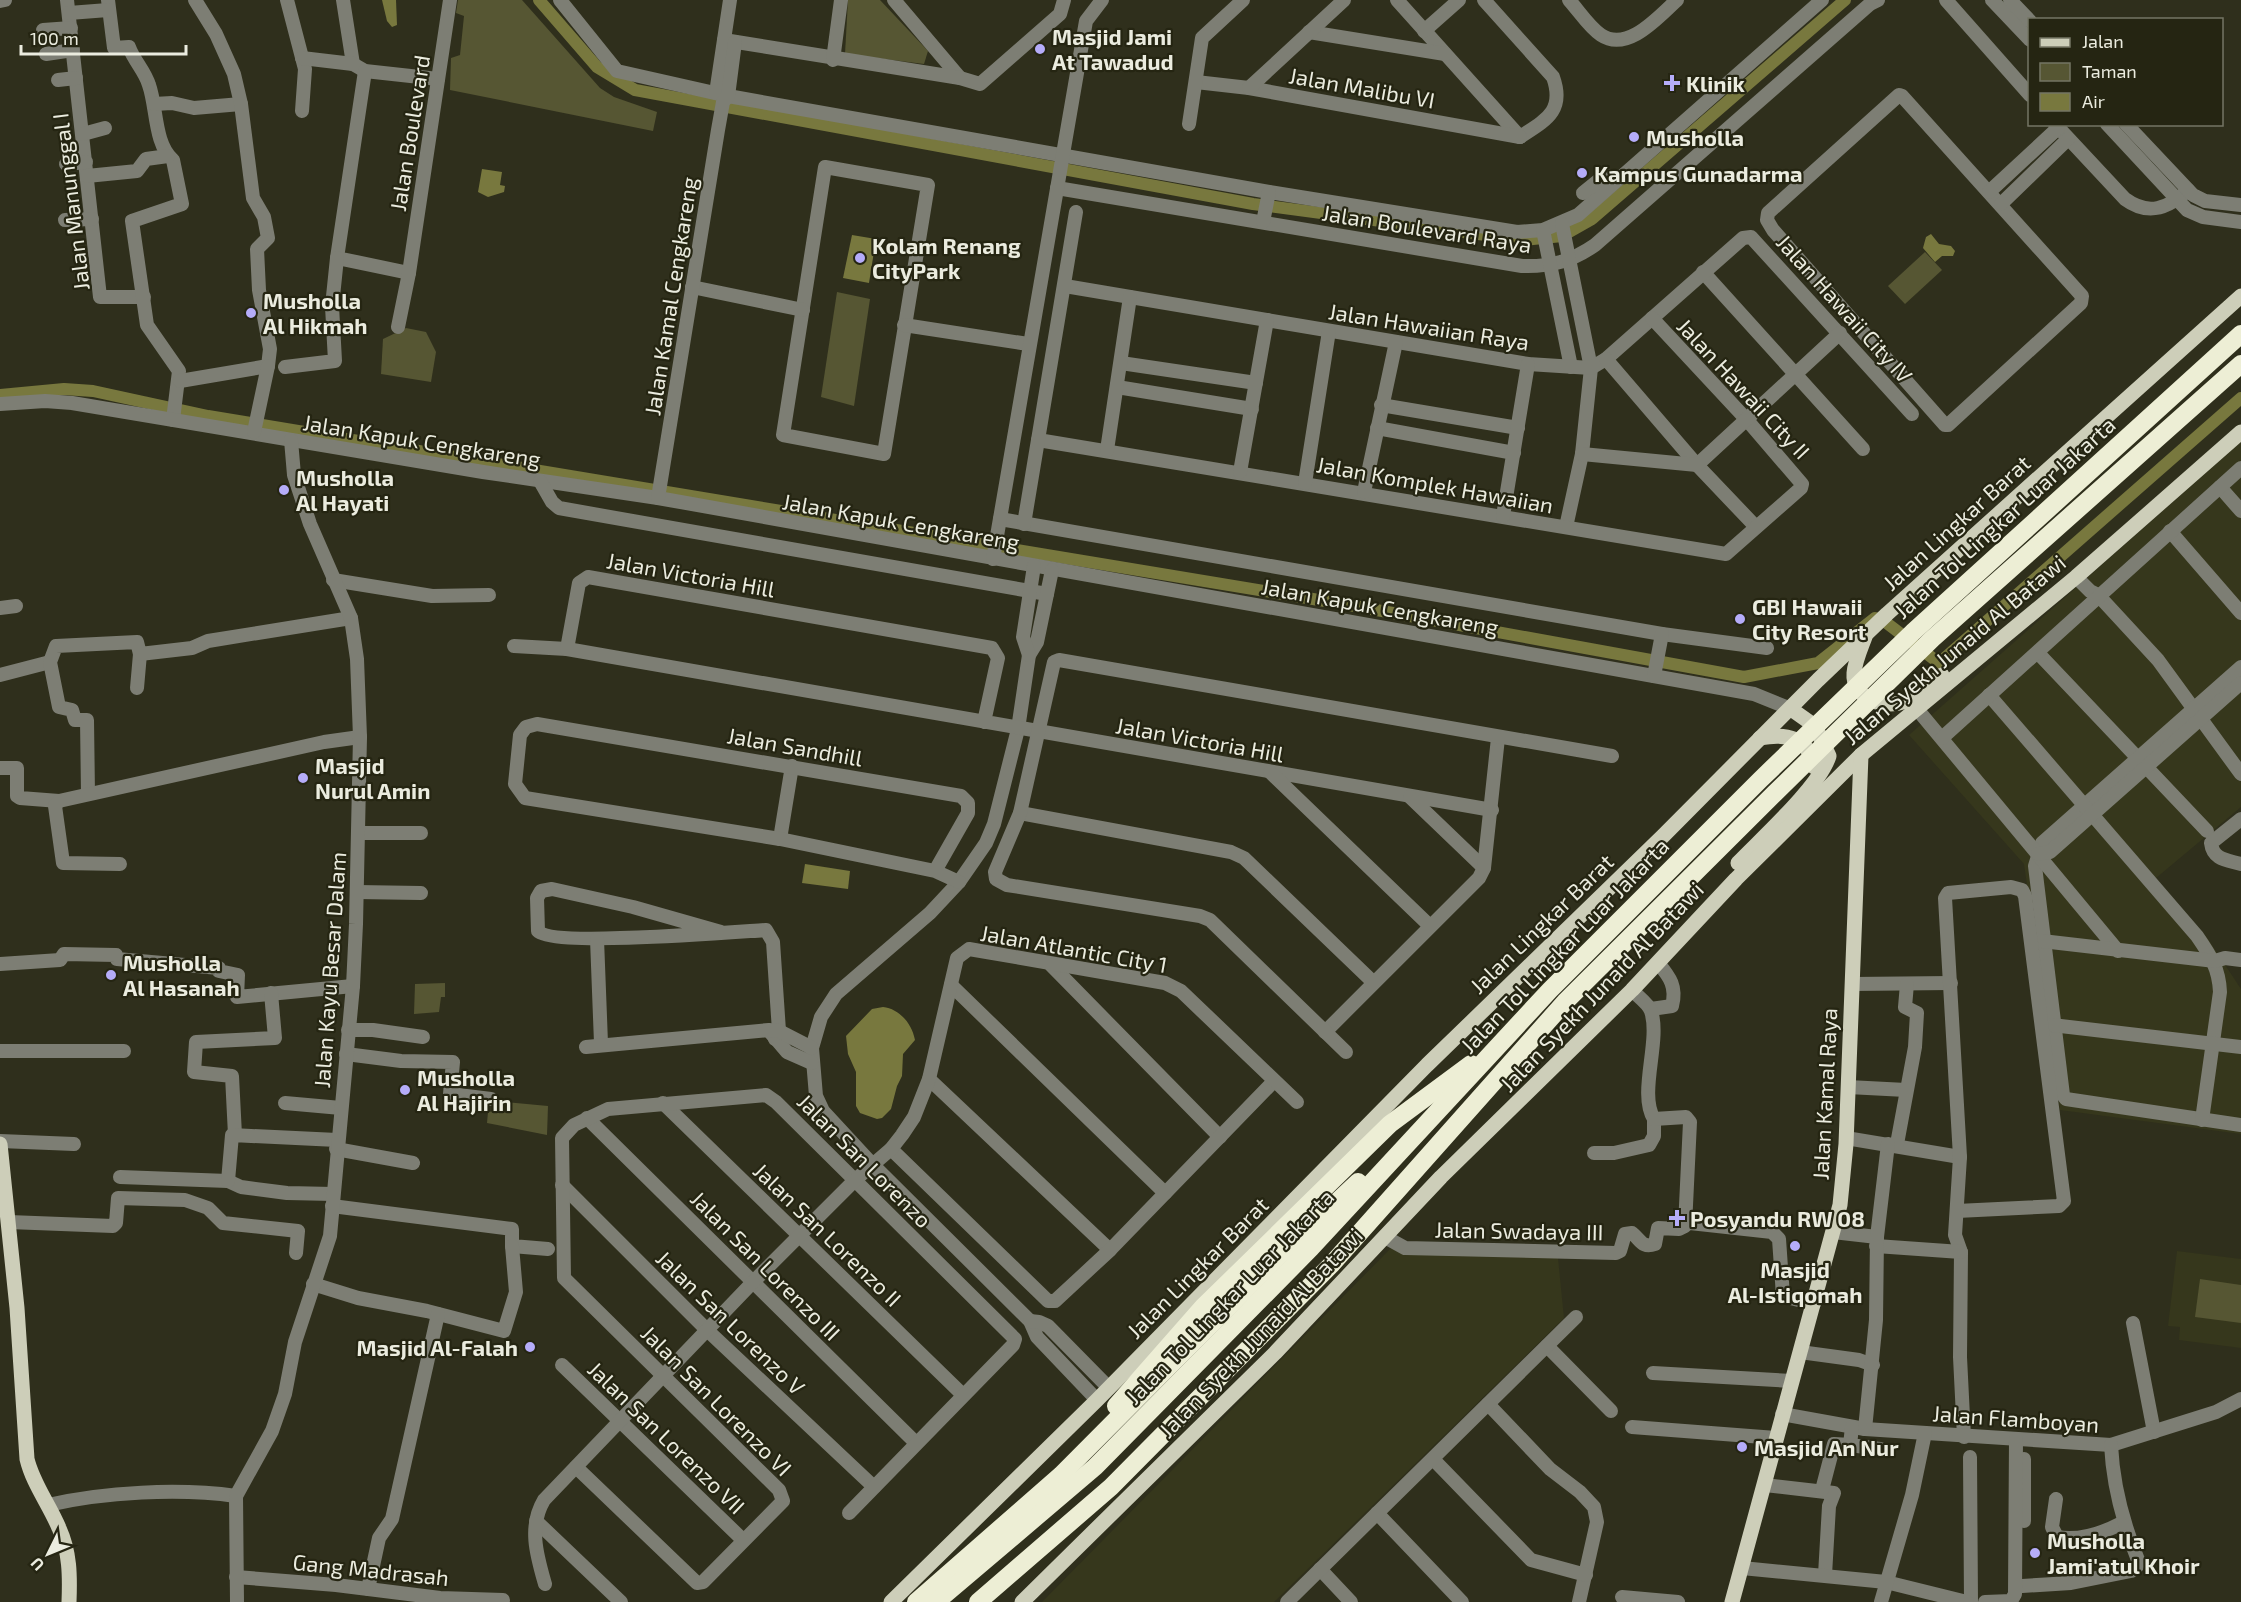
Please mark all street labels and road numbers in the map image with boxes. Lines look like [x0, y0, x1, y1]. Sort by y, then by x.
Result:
street label: Jalan Boulevard [384, 53, 434, 213]
street label: Jalan Malibu VI [1287, 61, 1437, 113]
street label: Jalan Manunggal I [46, 112, 94, 292]
street label: Jalan Kamal Cengkareng [638, 175, 702, 417]
street label: Jalan Boulevard Raya [1320, 199, 1534, 257]
street label: Jalan Hawaii City IV [1772, 229, 1919, 388]
street label: Jalan Hawaiian Raya [1327, 297, 1531, 355]
street label: Jalan Hawaii City II [1672, 312, 1816, 464]
street label: Jalan Kapuk Cengkareng [301, 408, 543, 472]
street label: Jalan Tol Lingkar Luar Jakarta [1888, 411, 2120, 623]
street label: Jalan Lingkar Barat [1877, 449, 2035, 595]
street label: Jalan Komplek Hawaiian [1315, 450, 1555, 518]
street label: Jalan Kapuk Cengkareng [780, 487, 1022, 555]
street label: Jalan Victoria Hill [605, 546, 778, 602]
street label: Jalan Syekh Junaid Al Batawi [1838, 549, 2070, 749]
street label: Jalan Kapuk Cengkareng [1259, 572, 1501, 640]
street label: Jalan Victoria Hill [1114, 711, 1287, 767]
street label: Jalan Sandhill [725, 721, 865, 771]
street label: Jalan Tol Lingkar Luar Jakarta [1455, 832, 1673, 1058]
street label: Jalan Lingkar Barat [1464, 848, 1618, 998]
street label: Jalan Kayu Besar Dalam [308, 851, 350, 1089]
street label: Jalan Syekh Junaid Al Batawi [1494, 876, 1708, 1096]
street label: Jalan Atlantic City 1 [979, 919, 1169, 977]
street label: Jalan Kamal Raya [1807, 1007, 1841, 1181]
street label: Jalan San Lorenzo [793, 1088, 937, 1232]
street label: Jalan San Lorenzo II [749, 1157, 907, 1311]
street label: Jalan Tol Lingkar Luar Jakarta [1120, 1183, 1338, 1409]
street label: Jalan San Lorenzo III [686, 1185, 846, 1345]
street label: Jalan Lingkar Barat [1121, 1191, 1273, 1343]
street label: Jalan Swadaya III [1434, 1216, 1604, 1244]
street label: Jalan Syekh Junaid Al Batawi [1153, 1222, 1367, 1442]
street label: Jalan San Lorenzo V [651, 1244, 811, 1400]
street label: Jalan San Lorenzo VI [636, 1319, 798, 1481]
street label: Jalan San Lorenzo VII [583, 1355, 751, 1519]
street label: Jalan Flamboyan [1932, 1399, 2100, 1437]
street label: Gang Madrasah [292, 1548, 450, 1590]

